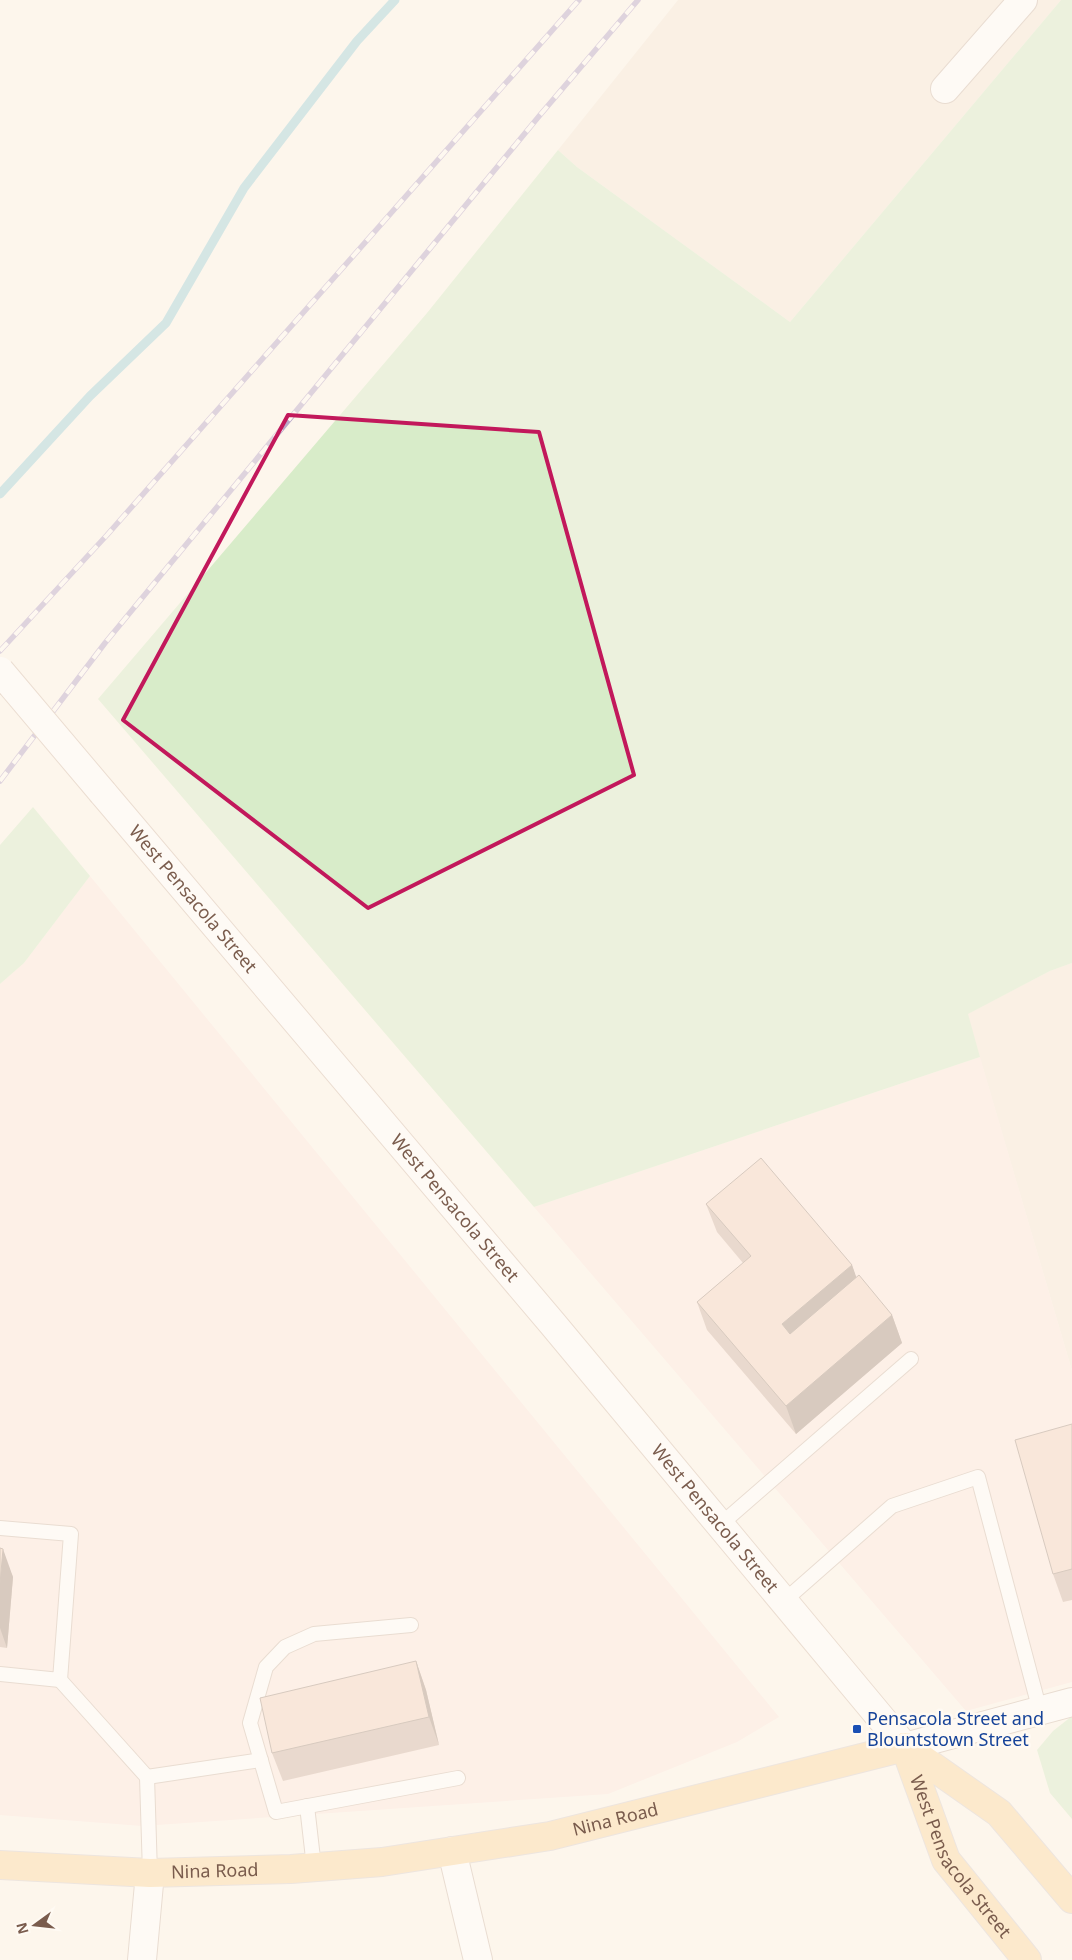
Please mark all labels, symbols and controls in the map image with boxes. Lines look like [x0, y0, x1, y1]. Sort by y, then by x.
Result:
street label: West Pensacola Street [124, 819, 263, 978]
street label: West Pensacola Street [386, 1129, 525, 1287]
street label: West Pensacola Street [647, 1438, 785, 1598]
place label: Pensacola Street and Blountstown Street [867, 1706, 1044, 1751]
marker: Pensacola Street and Blountstown Street [851, 1723, 863, 1735]
street label: West Pensacola Street [905, 1771, 1018, 1943]
street label: Nina Road [570, 1796, 661, 1841]
street label: Nina Road [171, 1857, 259, 1883]
north arrow [10, 1900, 60, 1950]
text: N [11, 1921, 33, 1936]

